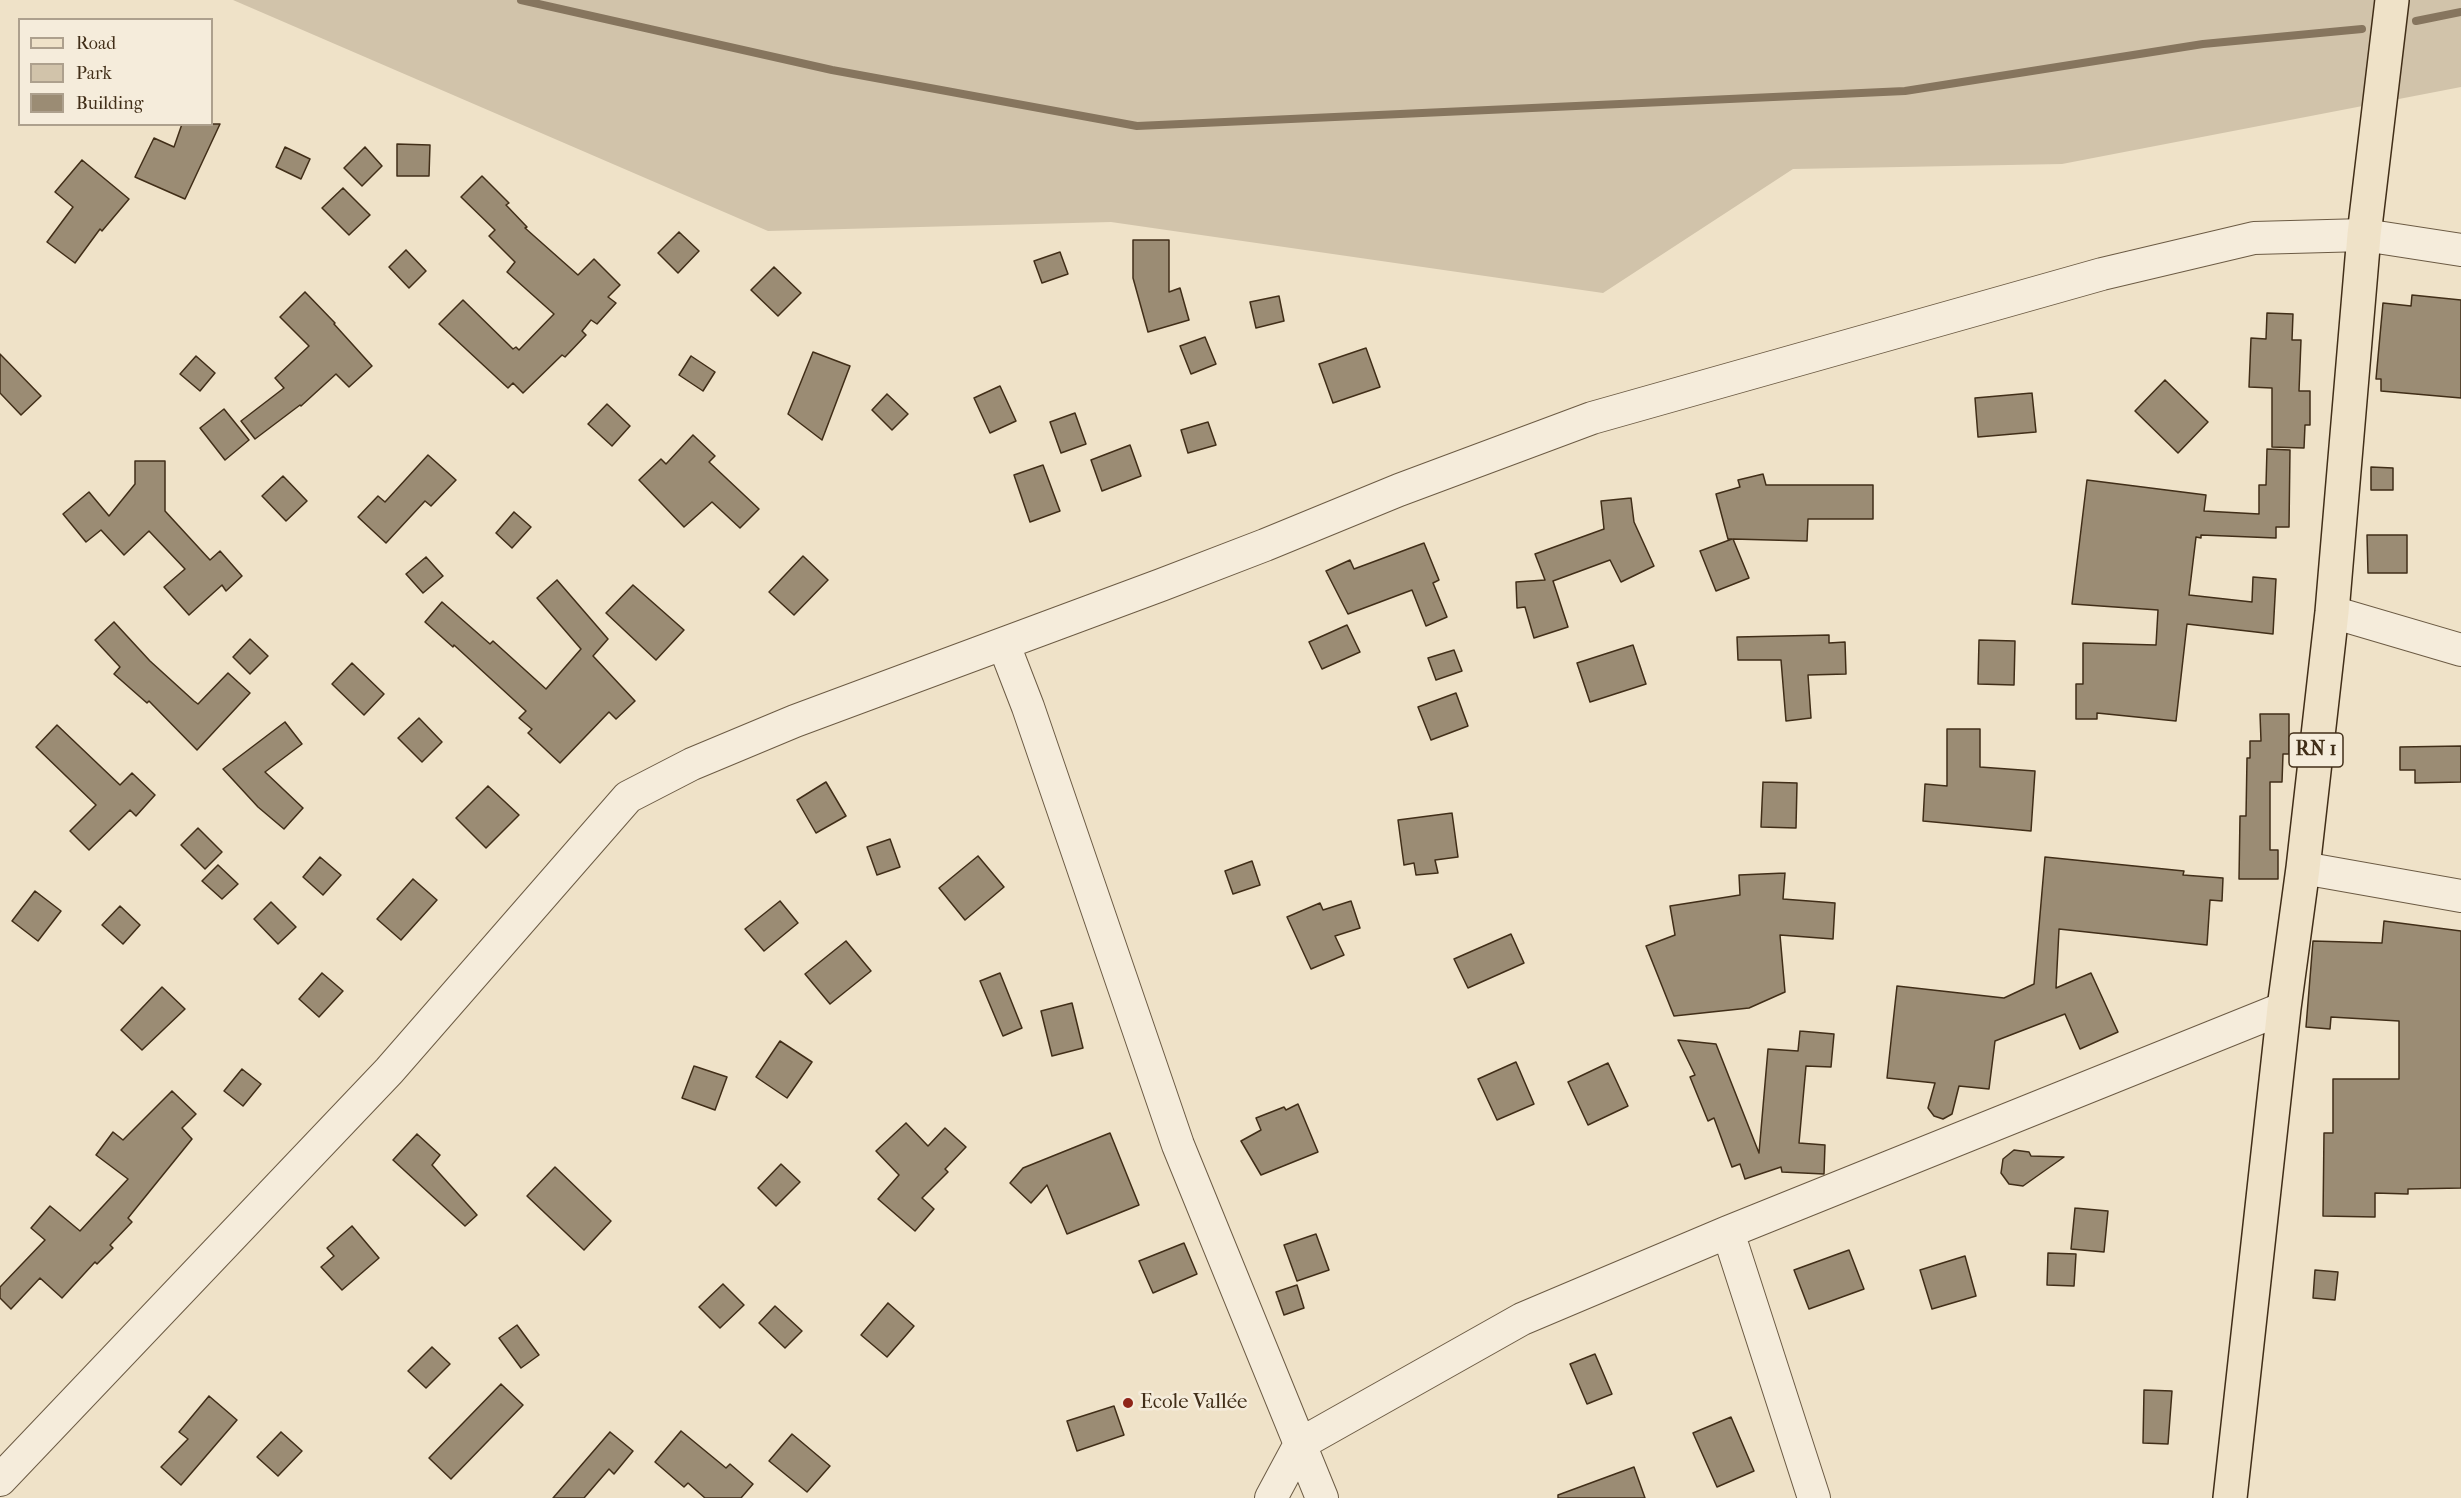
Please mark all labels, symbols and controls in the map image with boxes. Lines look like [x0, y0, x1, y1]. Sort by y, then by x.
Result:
legend [18, 18, 213, 126]
text: Road [76, 33, 116, 54]
text: Park [76, 63, 112, 84]
text: Building [76, 93, 143, 114]
road number: RN 1 [2289, 733, 2343, 767]
place label: Ecole Vallée [1140, 1390, 1247, 1416]
marker: Ecole Vallée [1121, 1396, 1135, 1410]

